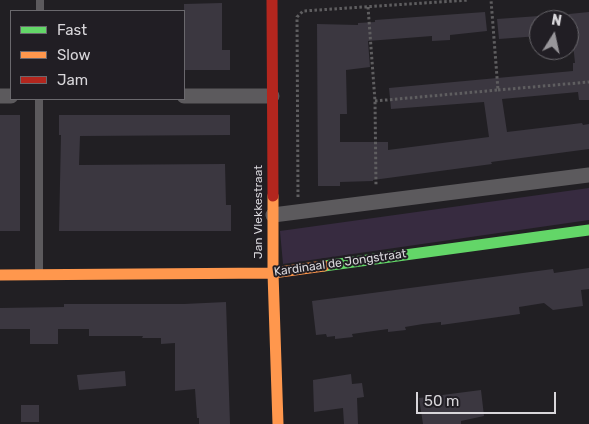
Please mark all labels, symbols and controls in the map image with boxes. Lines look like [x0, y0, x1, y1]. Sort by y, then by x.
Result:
legend [10, 10, 185, 100]
north arrow [529, 10, 579, 60]
text: N [550, 11, 563, 30]
text: Fast [57, 21, 87, 39]
text: Slow [57, 46, 90, 64]
text: Jam [57, 71, 88, 89]
street label: Jan Vlekkestraat [252, 165, 266, 259]
street label: Kardinaal de Jongstraat [273, 247, 407, 279]
scale bar [419, 382, 559, 414]
text: 50 m [424, 392, 459, 410]

